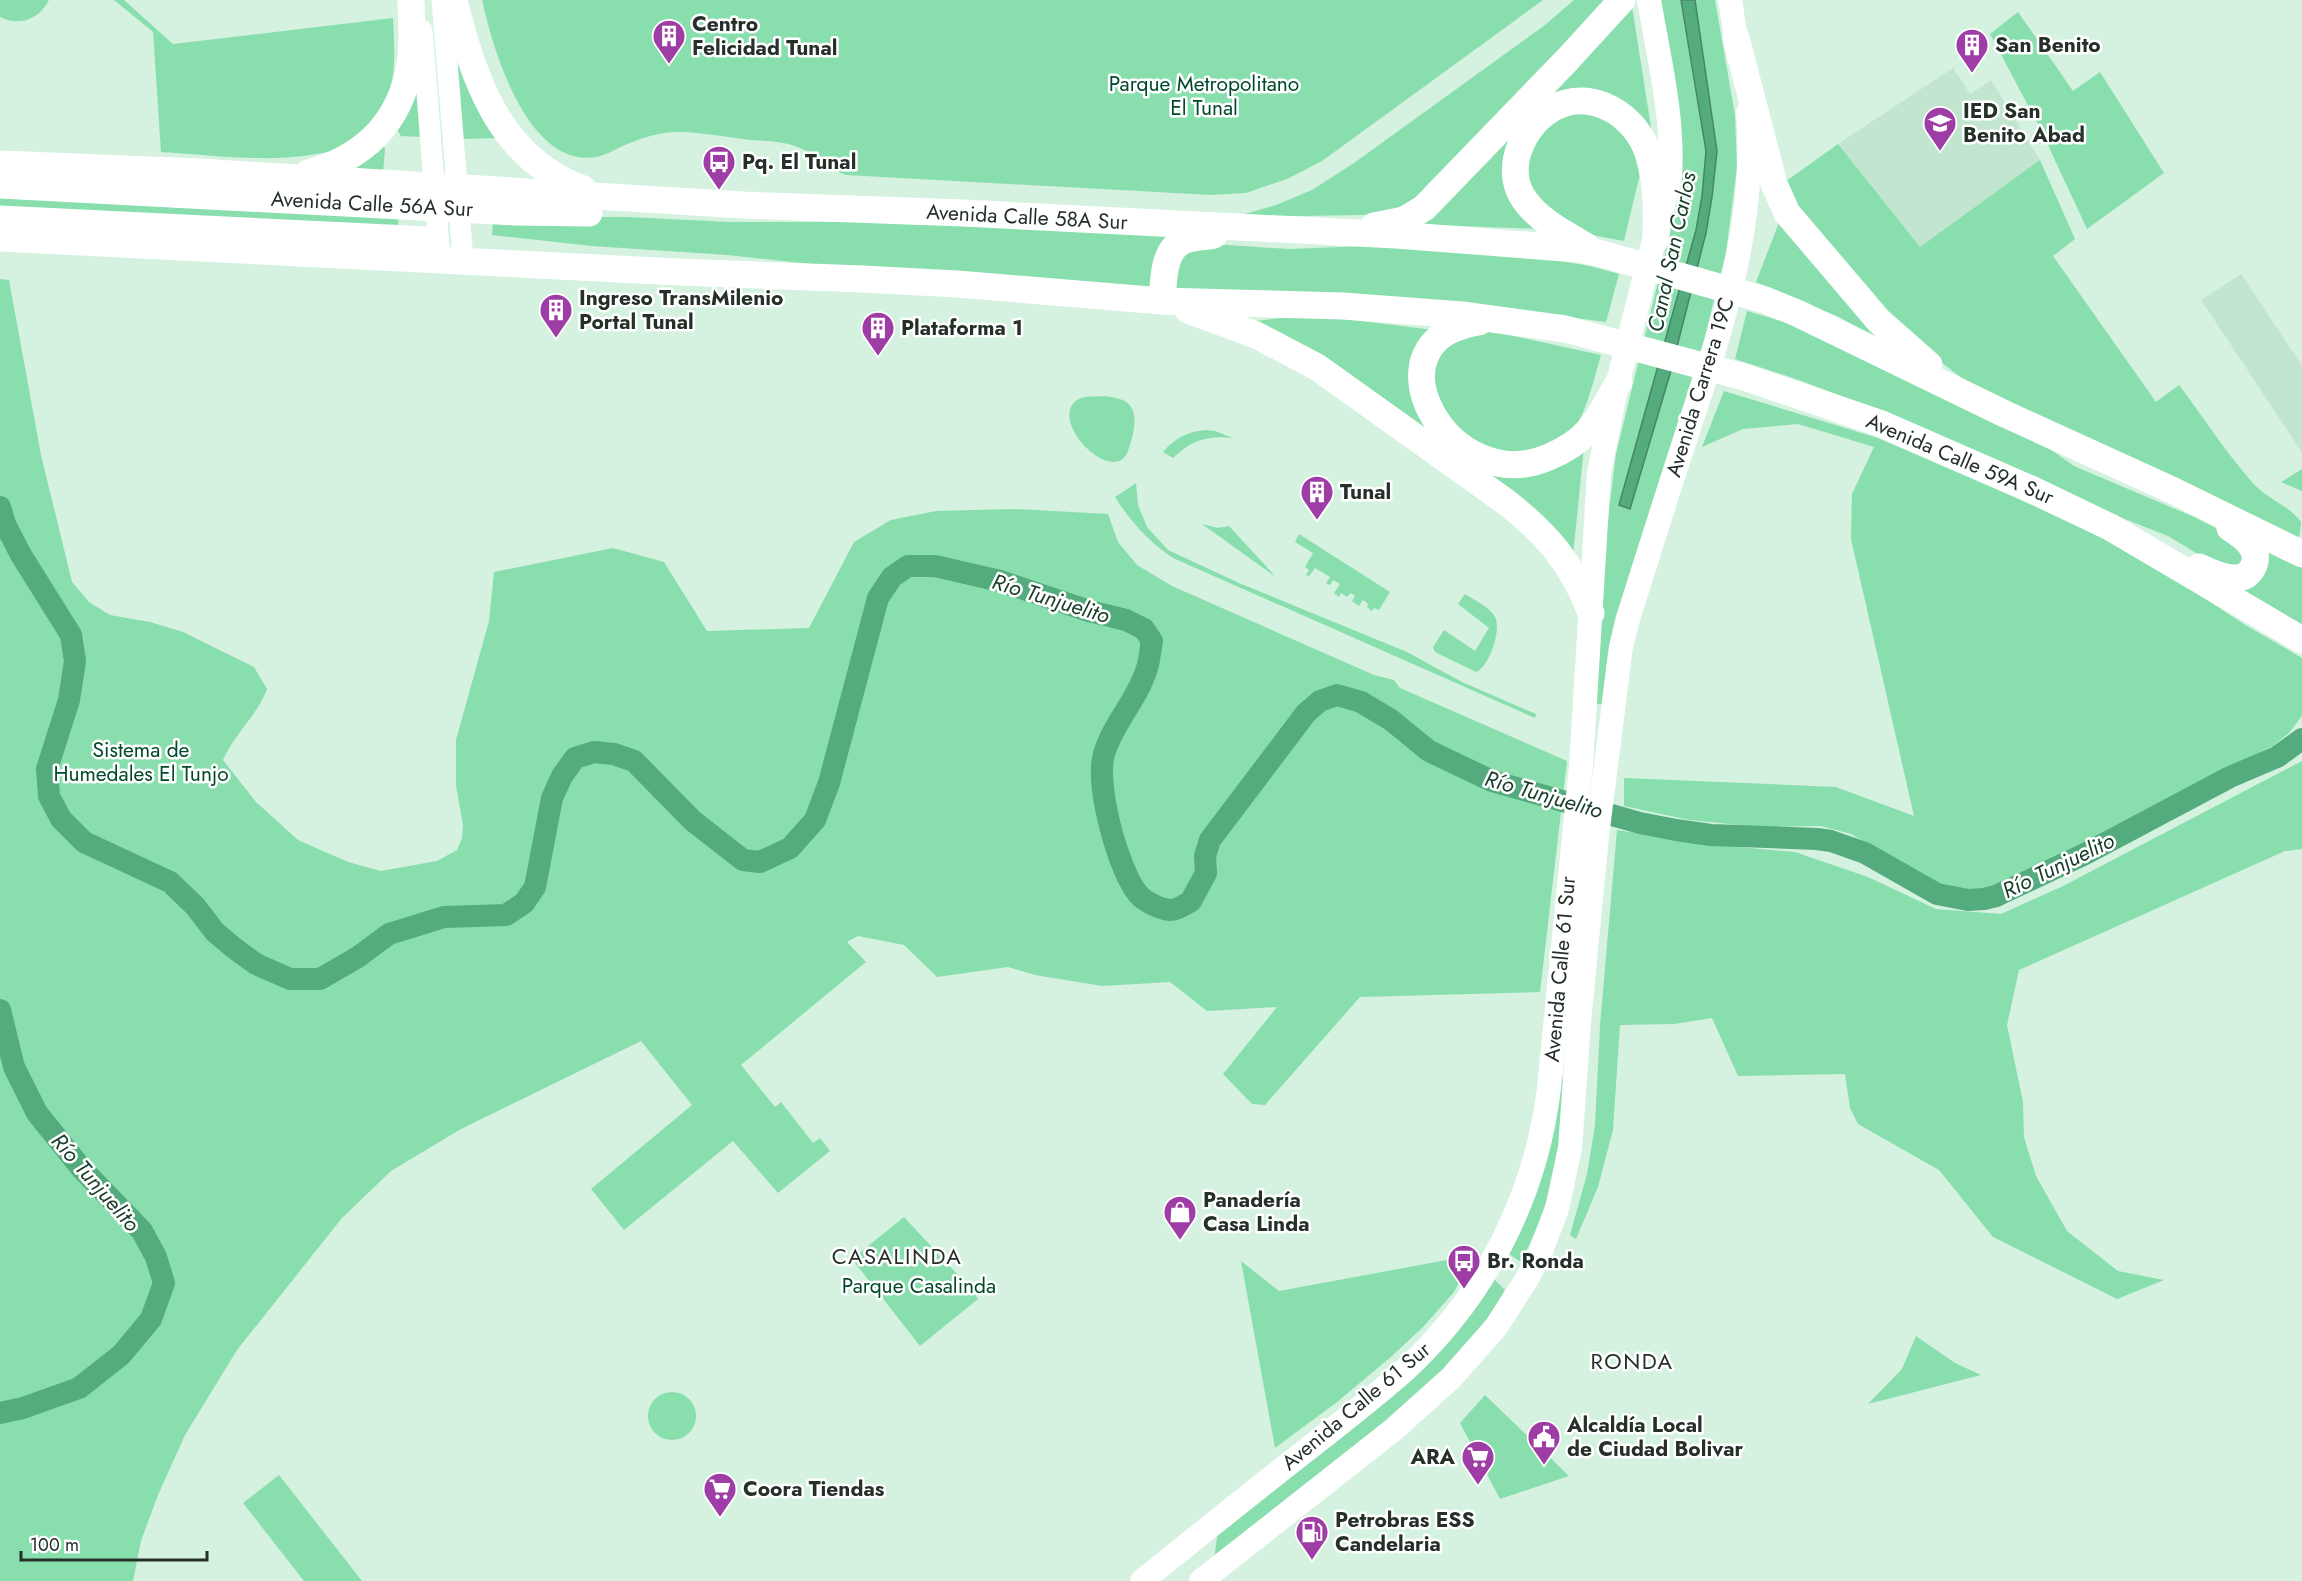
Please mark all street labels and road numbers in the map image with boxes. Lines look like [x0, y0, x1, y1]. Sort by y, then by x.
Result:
street label: Avenida Calle 56A Sur [270, 184, 475, 224]
street label: Avenida Calle 58A Sur [926, 197, 1129, 237]
street label: Avenida Carrera 19C [1658, 294, 1742, 480]
street label: Avenida Calle 59A Sur [1862, 406, 2059, 512]
street label: Avenida Calle 61 Sur [1537, 874, 1583, 1063]
street label: Avenida Calle 61 Sur [1275, 1334, 1438, 1477]

